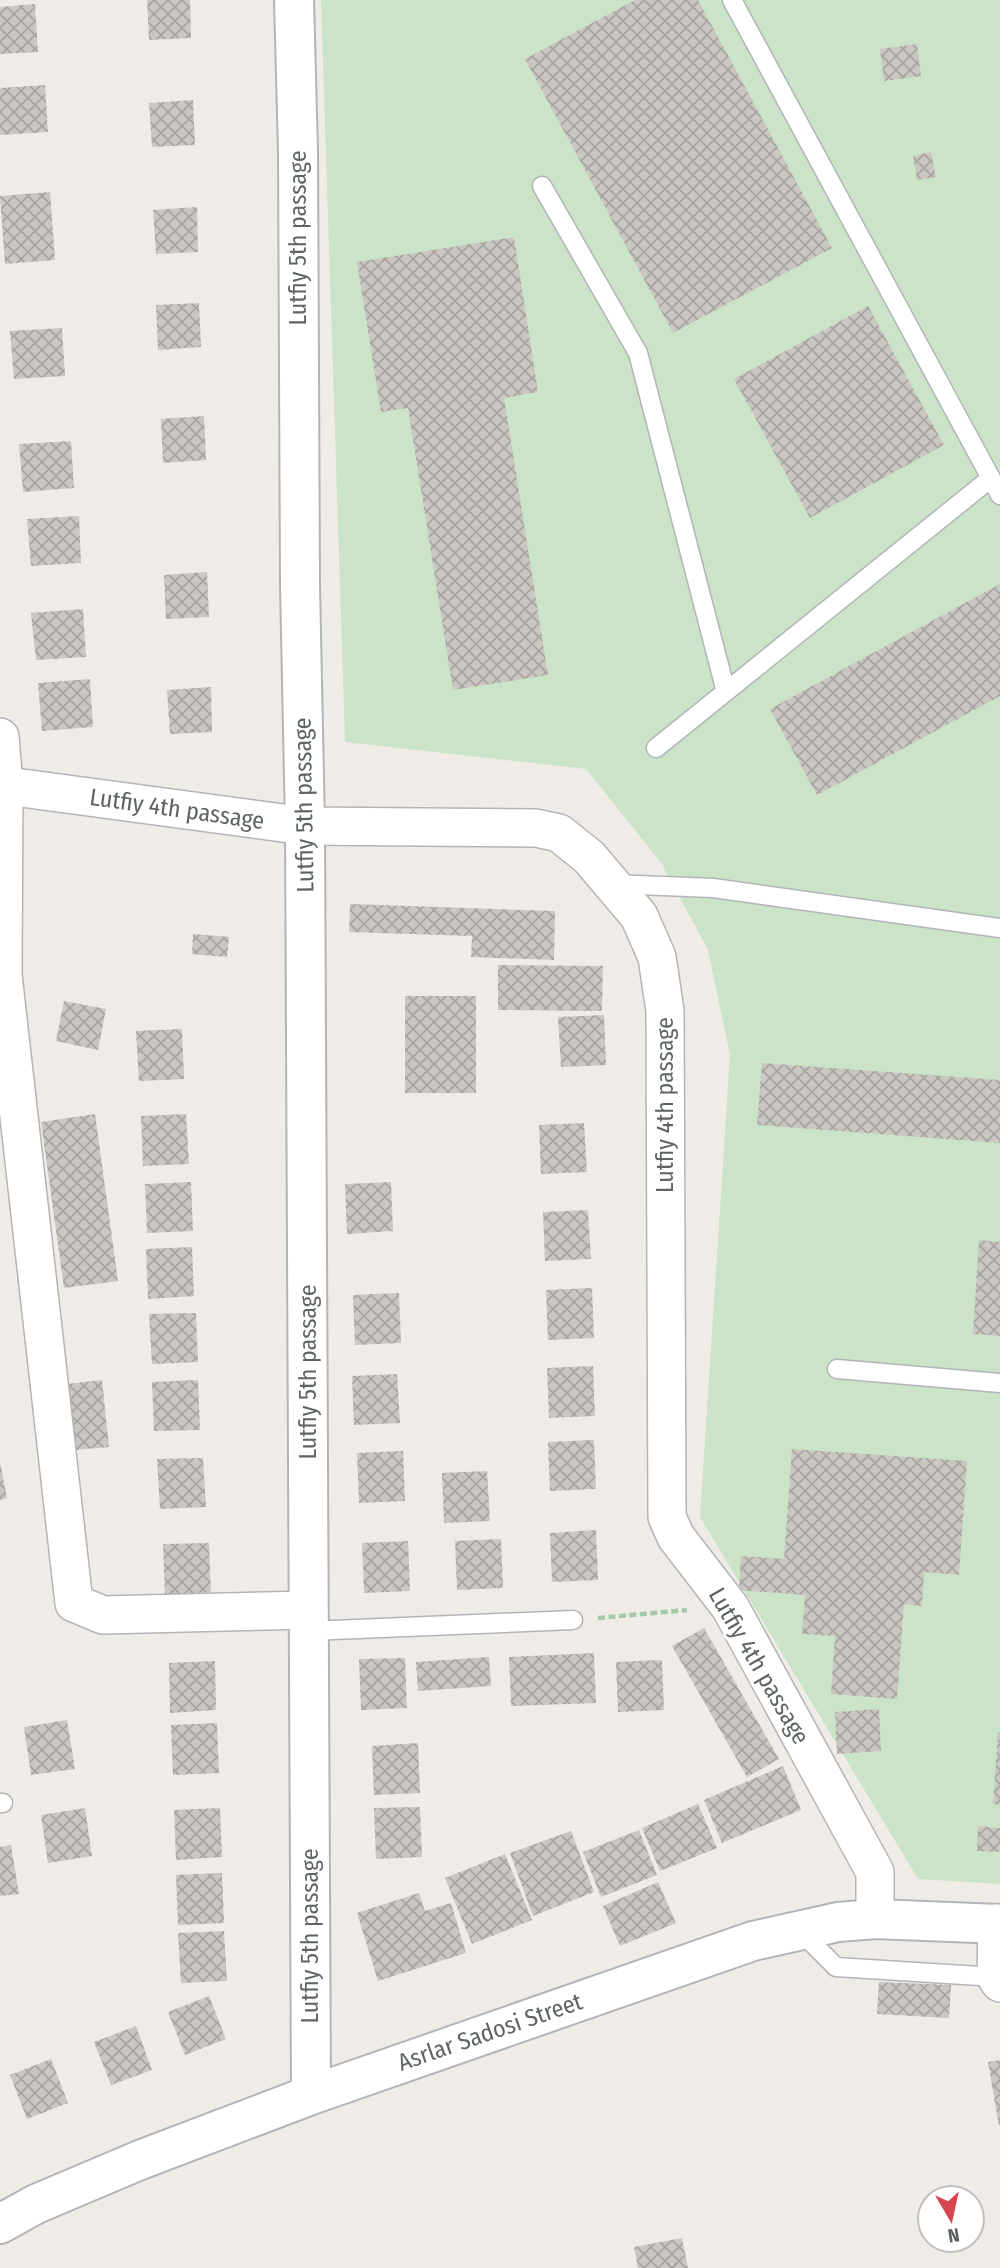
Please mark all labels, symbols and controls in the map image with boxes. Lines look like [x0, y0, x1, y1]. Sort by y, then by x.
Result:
street label: Lutfiy 5th passage [284, 150, 312, 326]
street label: Lutfiy 5th passage [288, 717, 320, 893]
street label: Lutfiy 4th passage [88, 783, 266, 835]
street label: Lutfiy 4th passage [651, 1017, 679, 1193]
street label: Lutfiy 5th passage [294, 1284, 322, 1460]
street label: Lutfiy 4th passage [703, 1583, 815, 1749]
street label: Lutfiy 5th passage [296, 1848, 324, 2024]
street label: Asrlar Sadosi Street [394, 1987, 586, 2077]
north arrow [916, 2184, 986, 2254]
text: N [946, 2223, 961, 2248]

